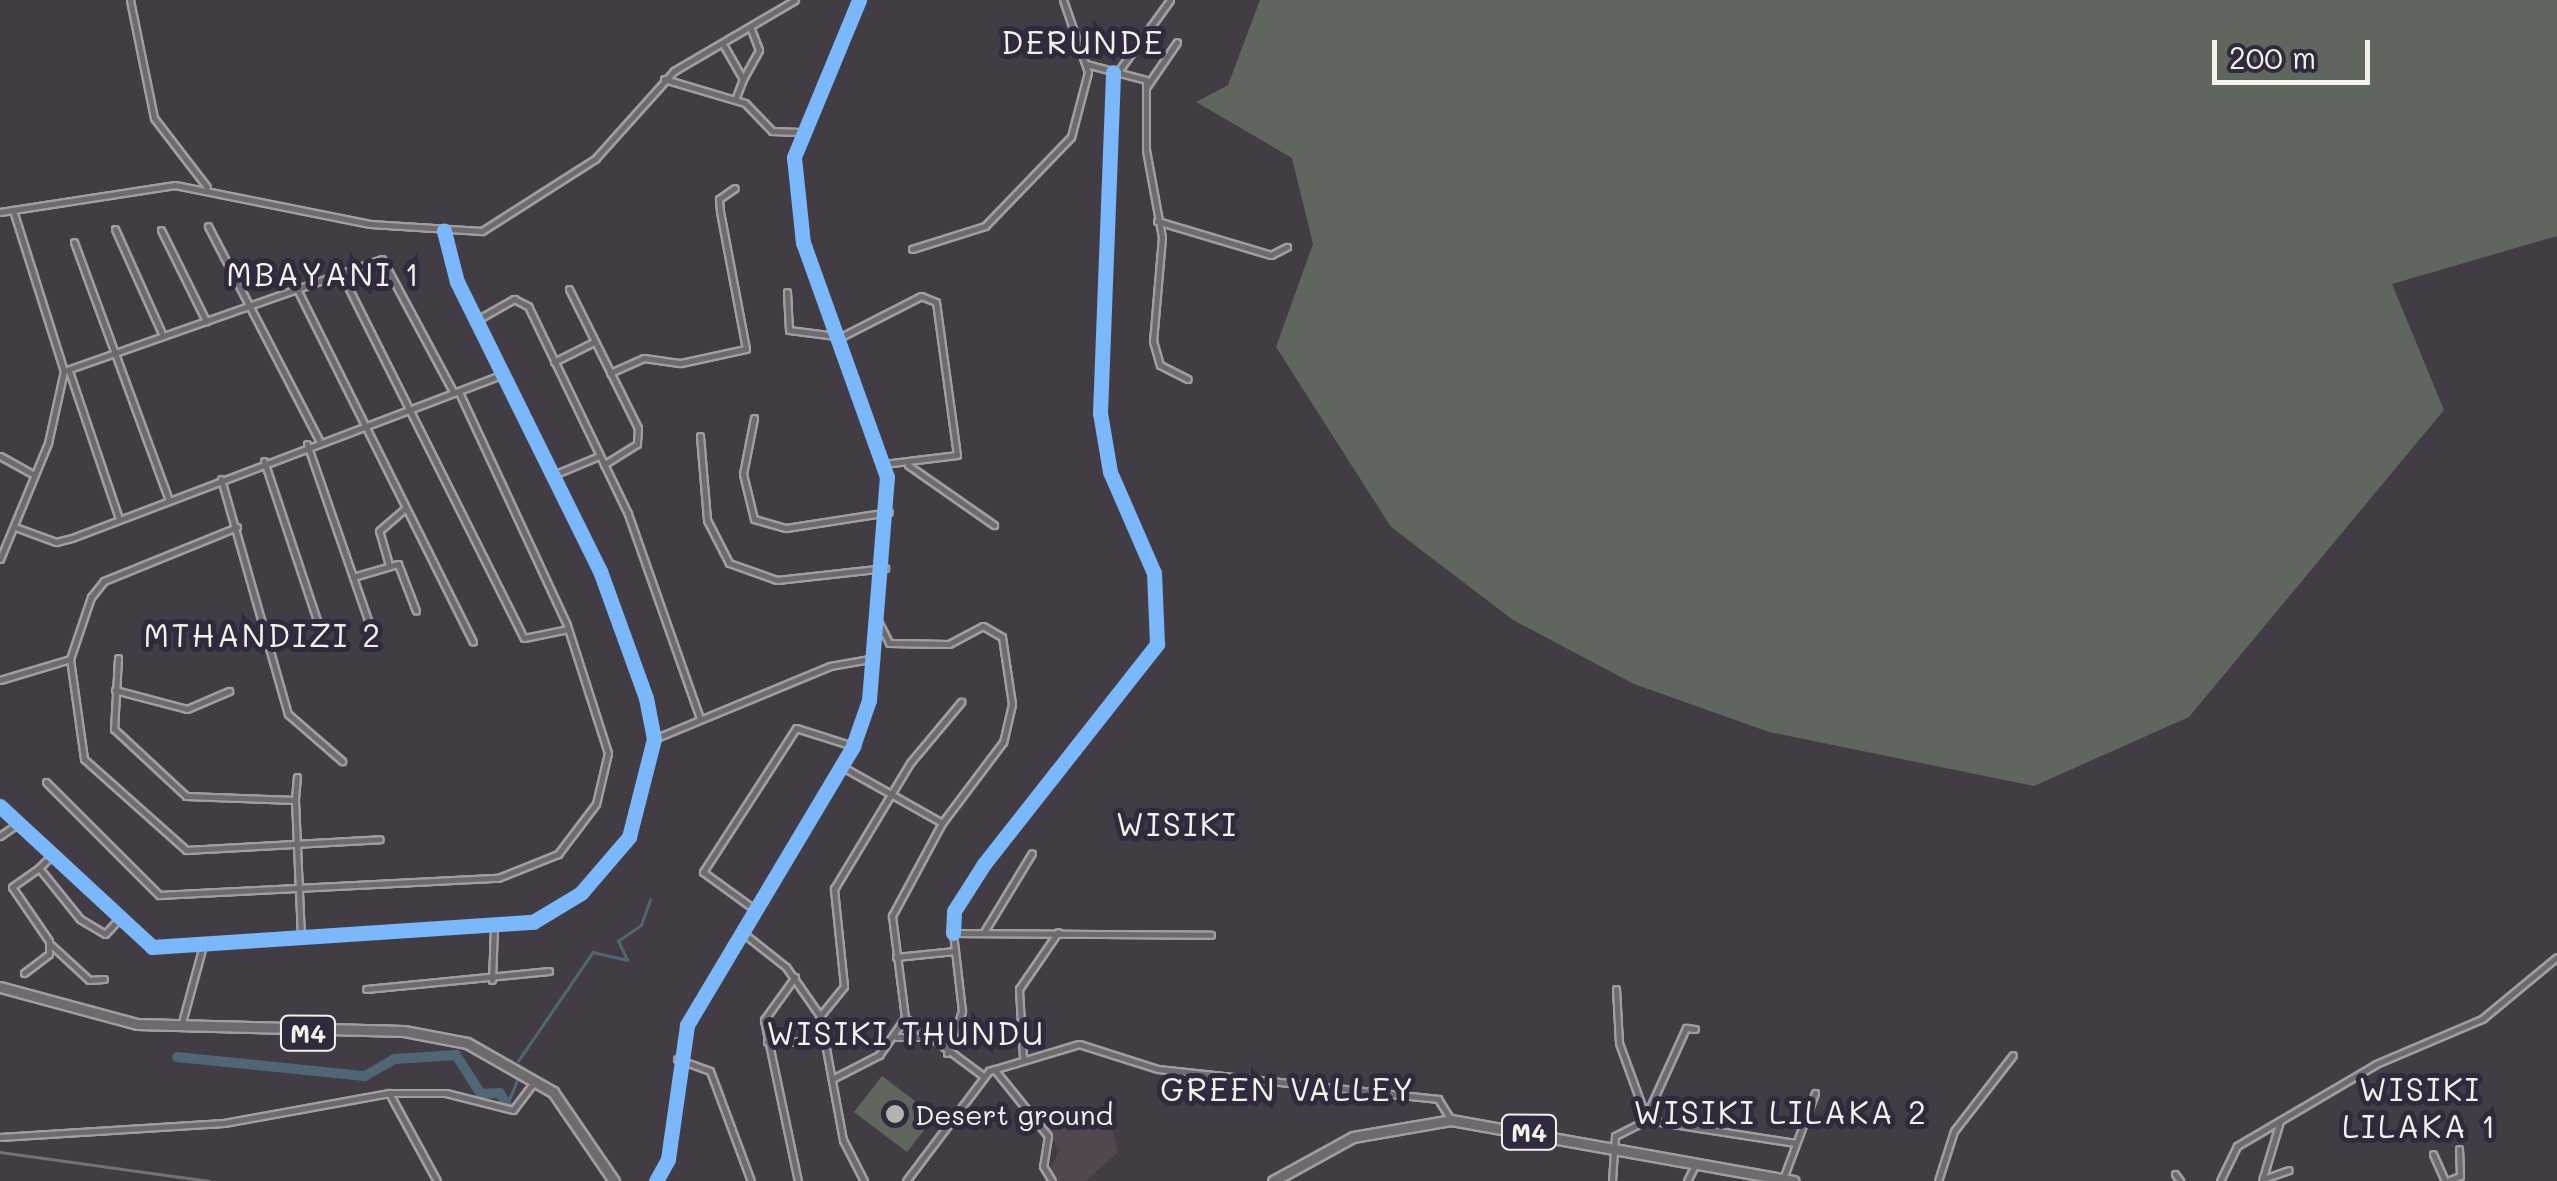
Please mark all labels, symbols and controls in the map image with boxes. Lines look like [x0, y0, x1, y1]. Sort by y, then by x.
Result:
scale bar [2217, 20, 2374, 82]
district label: DERUNDE [1001, 22, 1165, 60]
text: 200 m [2229, 37, 2316, 77]
district label: MBAYANI 1 [226, 254, 422, 292]
district label: MTHANDIZI 2 [143, 615, 383, 653]
district label: WISIKI [1116, 804, 1238, 842]
road number: M4 [278, 1013, 338, 1053]
district label: WISIKI THUNDU [766, 1013, 1046, 1051]
district label: GREEN VALLEY [1160, 1069, 1416, 1107]
district label: WISIKI LILAKA 1 [2342, 1070, 2498, 1145]
district label: WISIKI LILAKA 2 [1634, 1092, 1928, 1130]
place label: Desert ground [915, 1097, 1113, 1131]
marker: Desert ground [884, 1103, 906, 1125]
road number: M4 [1499, 1112, 1559, 1152]

